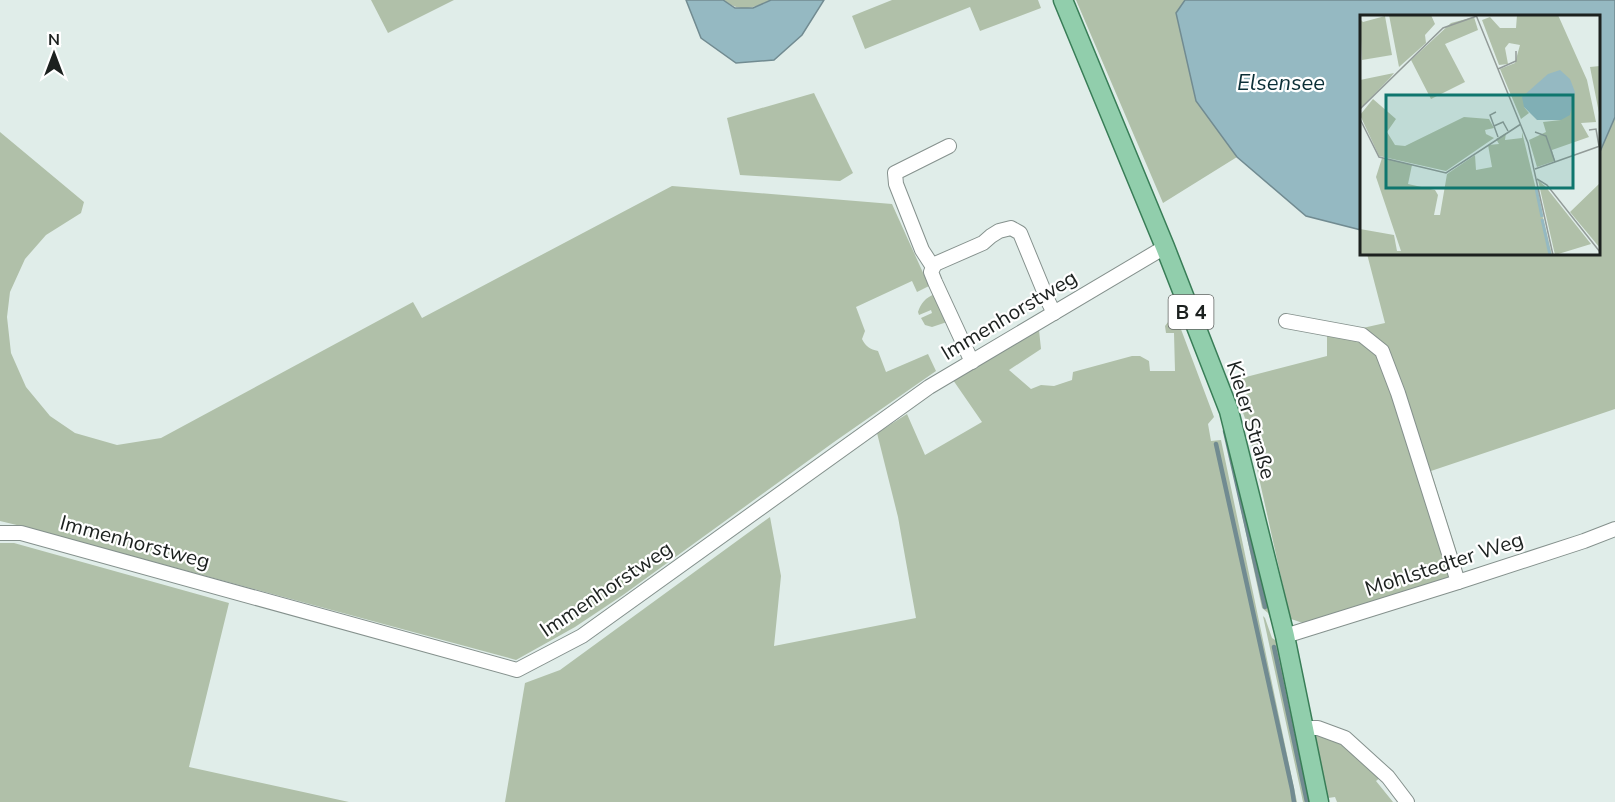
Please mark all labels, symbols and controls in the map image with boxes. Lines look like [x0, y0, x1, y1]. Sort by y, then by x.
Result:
inset map [1360, 15, 1600, 255]
north arrow [24, 24, 84, 84]
text: N [48, 29, 60, 51]
water label: Elsensee [1237, 68, 1325, 98]
street label: Immenhorstweg [936, 263, 1082, 367]
road number: B 4 [1168, 295, 1214, 329]
street label: Kieler Straße [1220, 357, 1282, 483]
street label: Immenhorstweg [57, 509, 213, 575]
street label: Mohlstedter Weg [1361, 525, 1527, 603]
street label: Immenhorstweg [534, 534, 678, 644]

